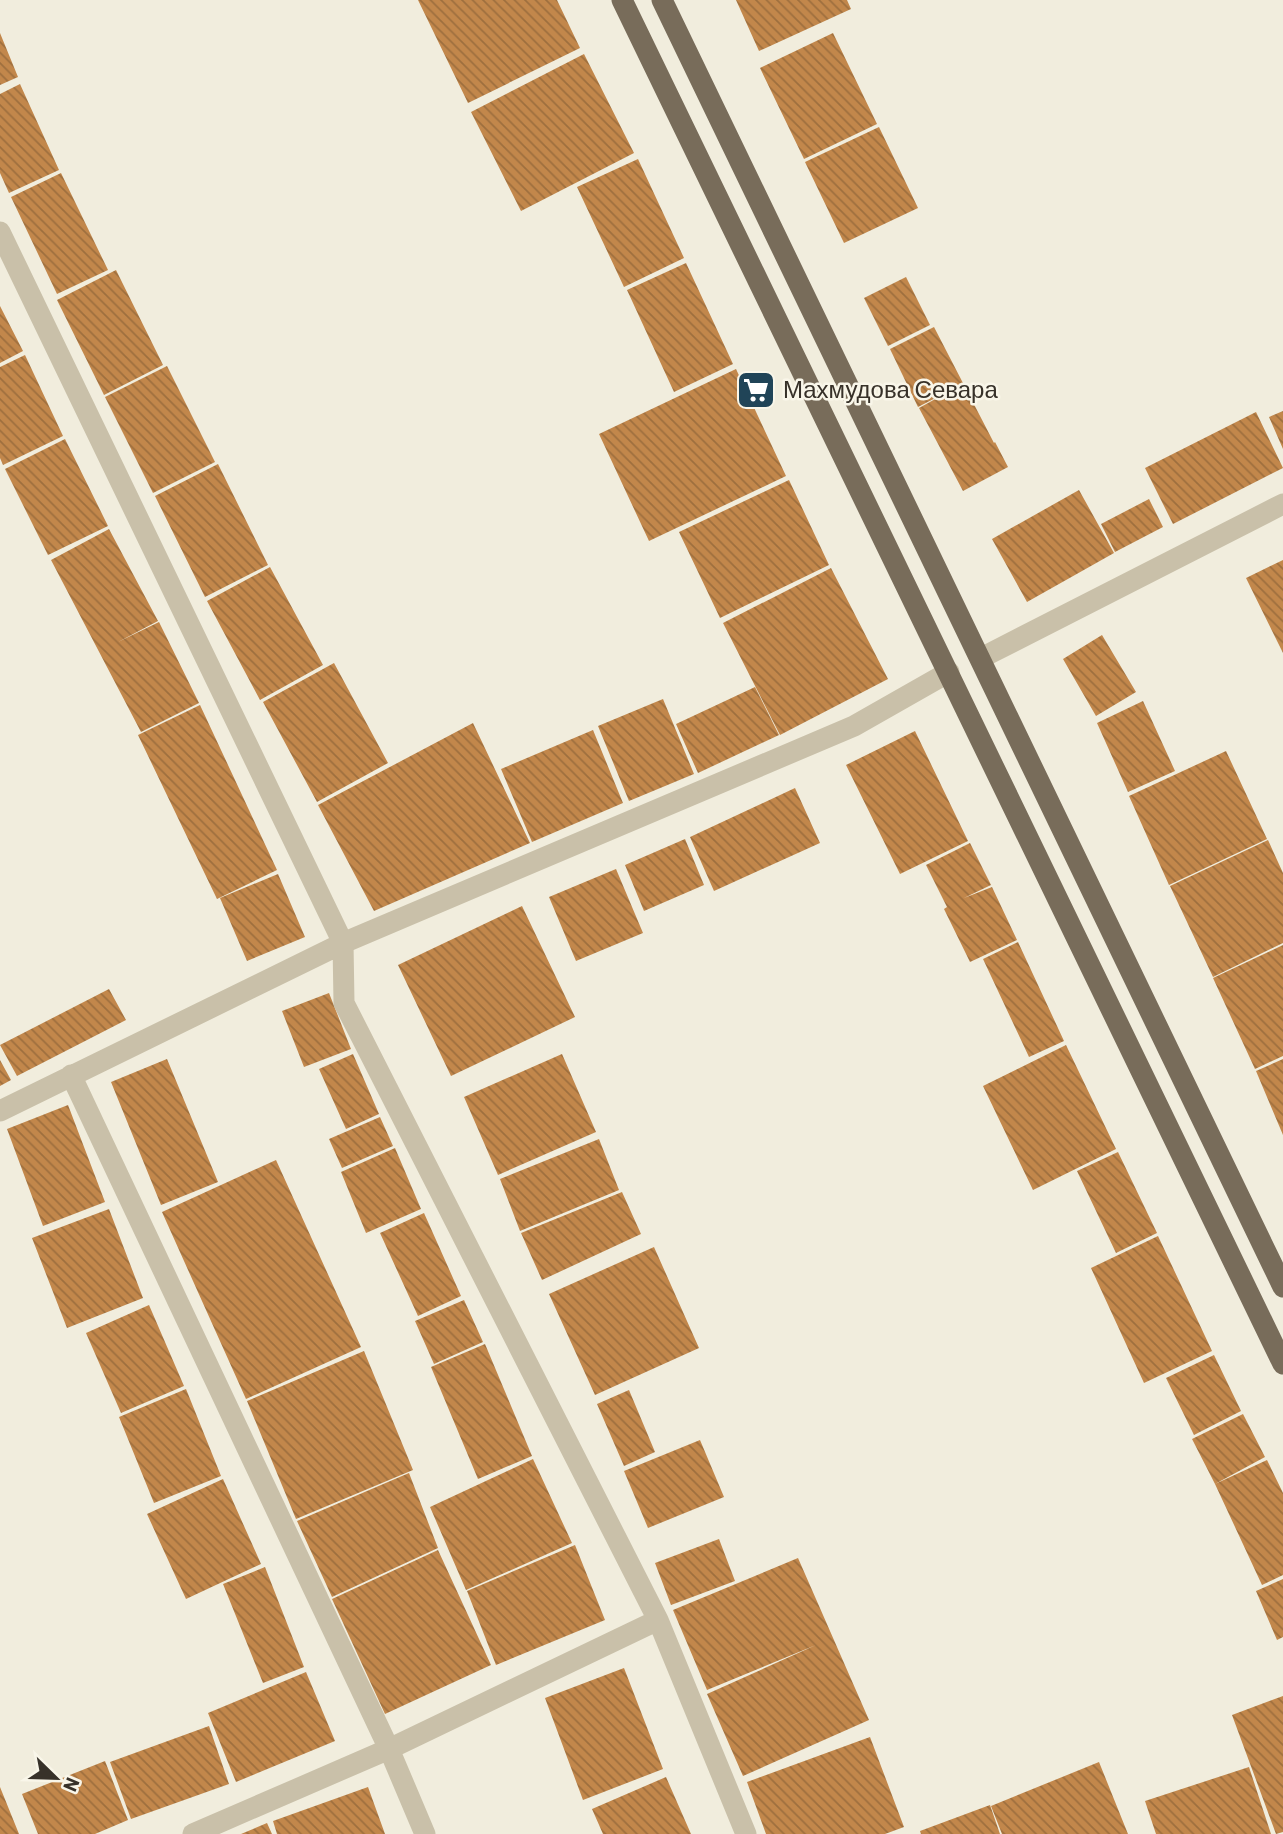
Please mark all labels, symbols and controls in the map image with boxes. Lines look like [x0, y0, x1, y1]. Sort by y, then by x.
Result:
supermarket icon: Махмудова Севара [735, 369, 777, 411]
place label: Махмудова Севара [783, 374, 998, 403]
north arrow [21, 1743, 91, 1813]
text: N [59, 1775, 85, 1795]

